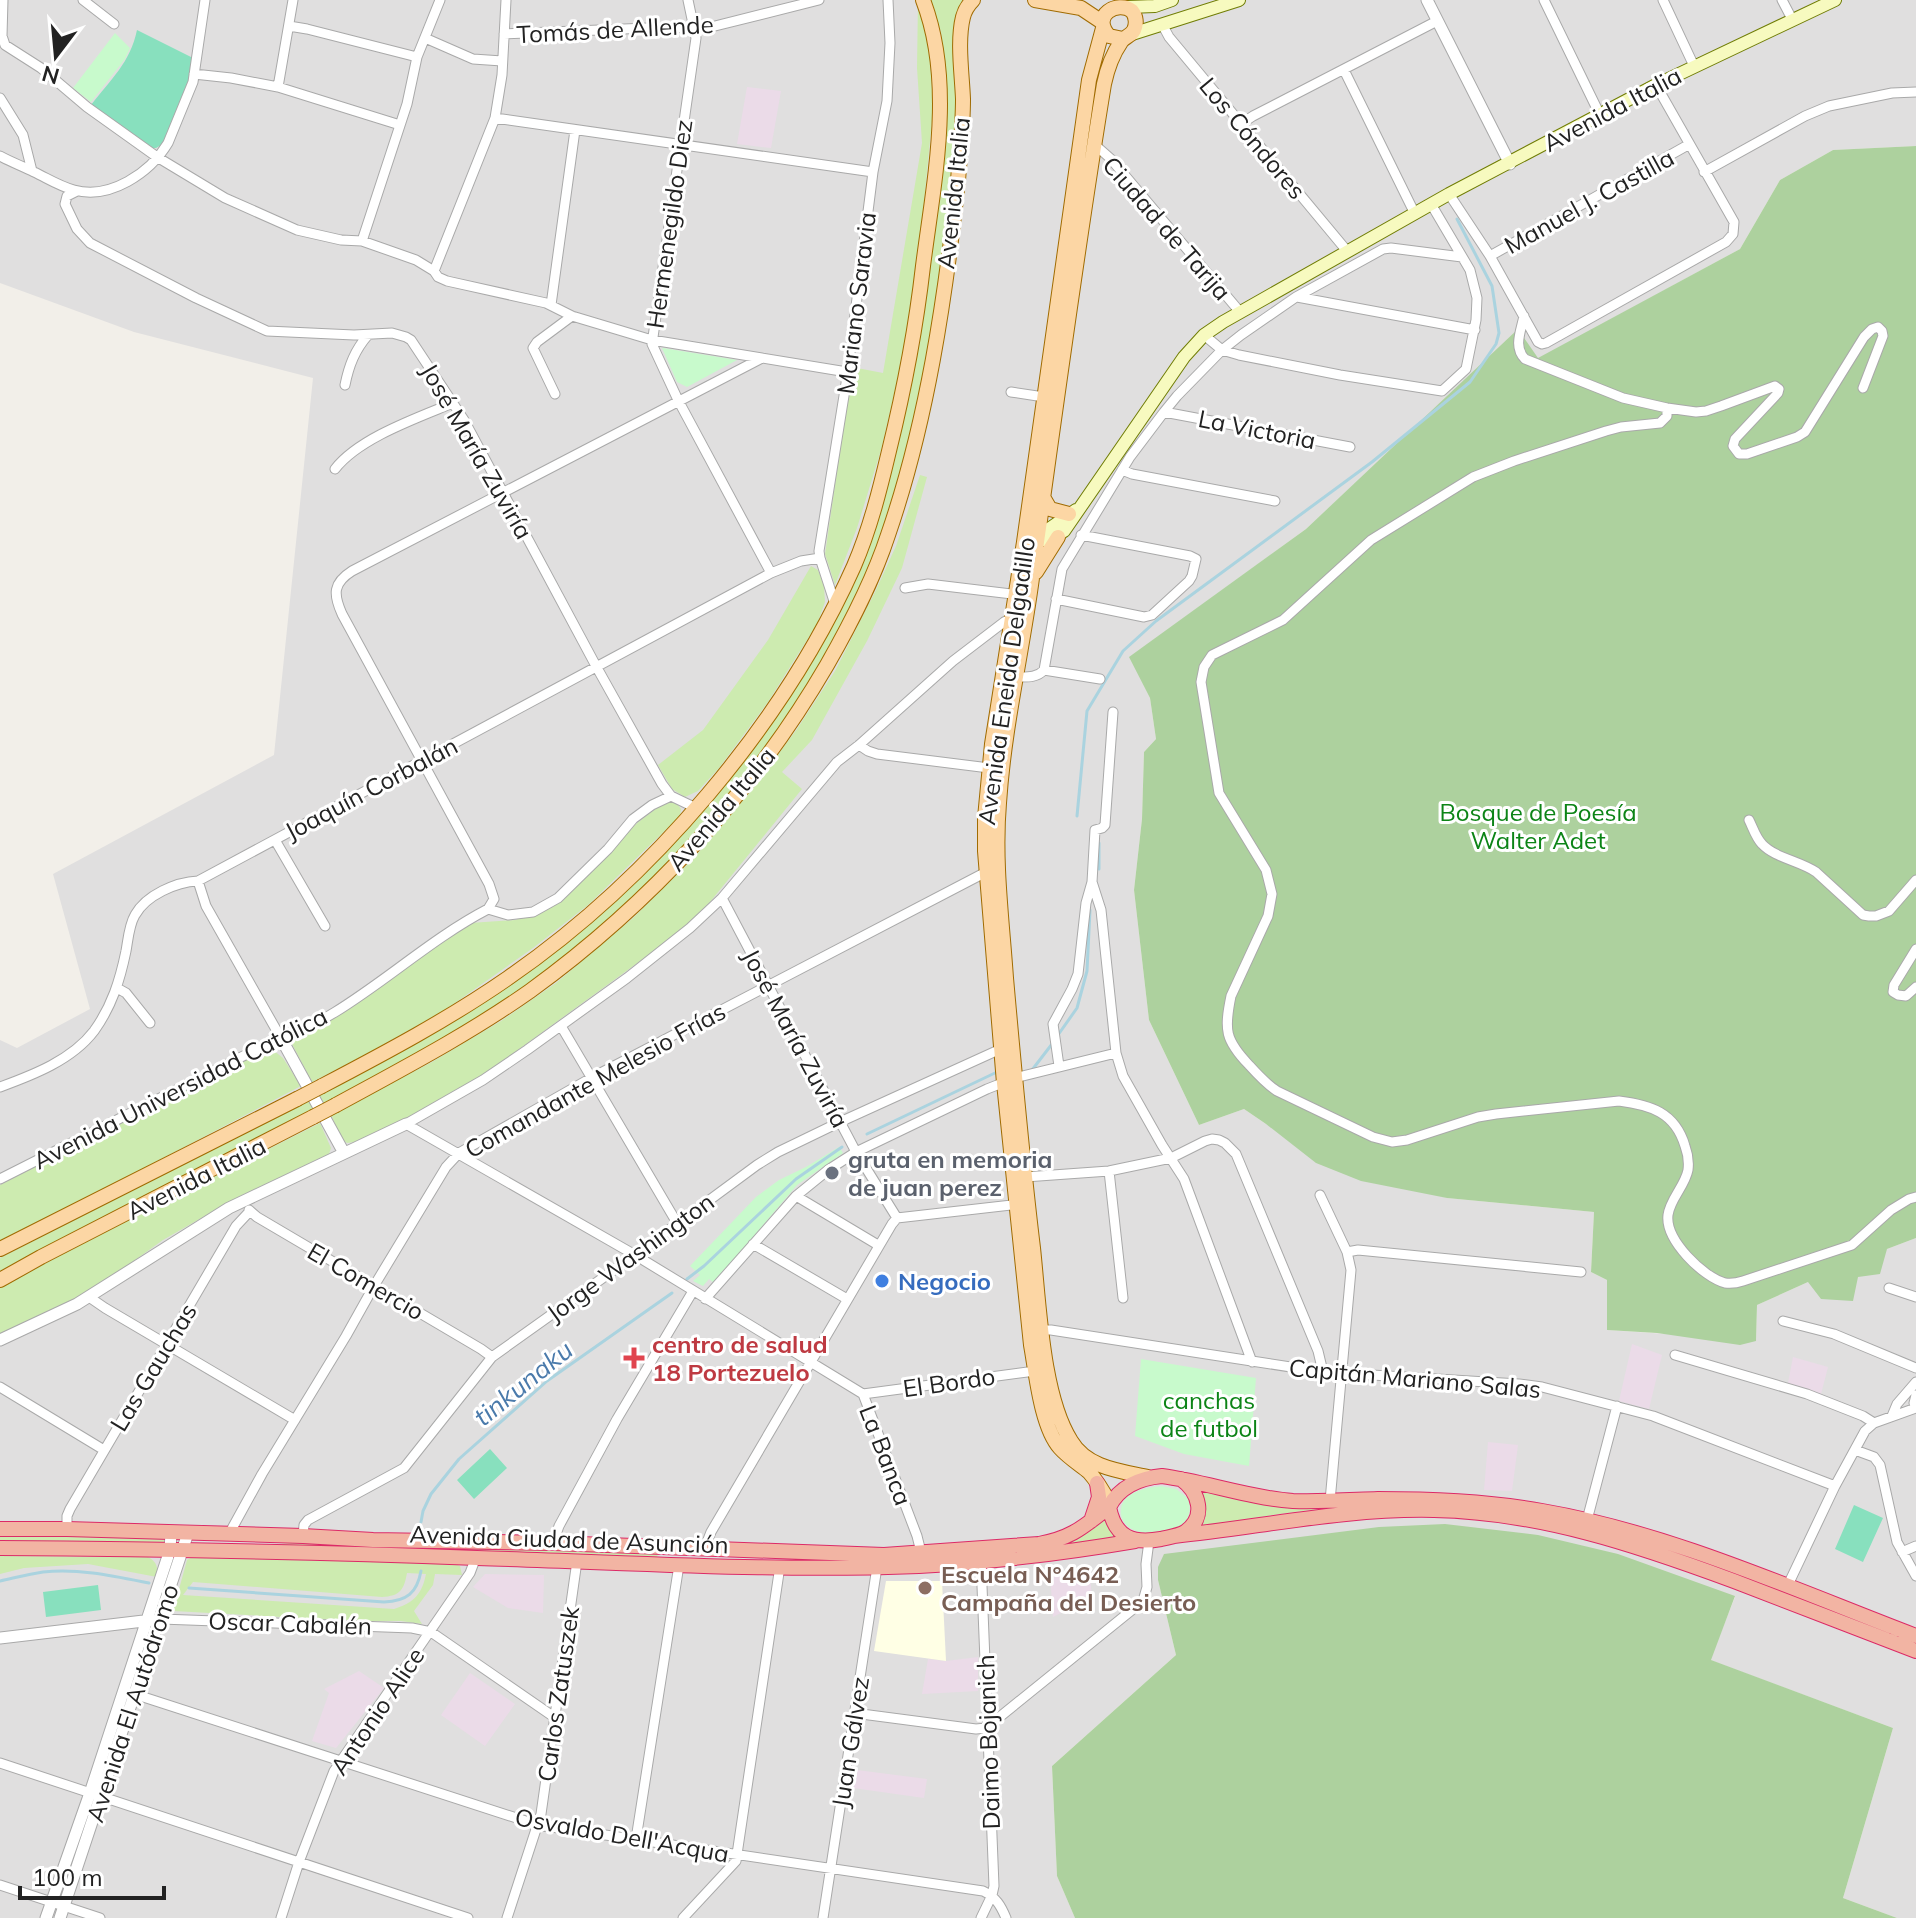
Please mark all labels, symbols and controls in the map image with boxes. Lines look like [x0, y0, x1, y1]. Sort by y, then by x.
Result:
street label: Tomás de Allende [516, 9, 714, 49]
north arrow [16, 16, 96, 96]
text: N [39, 59, 62, 91]
street label: Avenida Italia [1538, 60, 1686, 158]
street label: Los Cóndores [1193, 71, 1313, 205]
street label: Avenida Italia [930, 116, 976, 270]
street label: Hermenegildo Diez [639, 118, 699, 330]
street label: Manuel J. Castilla [1499, 142, 1679, 260]
street label: Ciudad de Tarija [1096, 150, 1238, 306]
street label: Mariano Saravia [830, 210, 882, 396]
street label: José María Zuviría [414, 358, 540, 544]
street label: La Victoria [1196, 403, 1318, 455]
street label: Avenida Eneida Delgadillo [971, 535, 1041, 827]
street label: Joaquín Corbalán [280, 730, 462, 846]
street label: Avenida Italia [661, 741, 781, 877]
park label: Bosque de Poesía Walter Adet [1439, 797, 1637, 855]
street label: José María Zuviría [736, 943, 856, 1133]
street label: Comandante Melesio Frías [459, 996, 731, 1164]
street label: Avenida Universidad Católica [28, 1001, 332, 1175]
street label: Avenida Italia [121, 1130, 271, 1226]
place label: gruta en memoria de juan perez [848, 1144, 1053, 1202]
marker: gruta en memoria de juan perez [823, 1164, 841, 1182]
street label: Jorge Washington [540, 1186, 720, 1328]
street label: El Comercio [302, 1236, 430, 1326]
place label: Negocio [898, 1266, 991, 1296]
marker: Negocio [873, 1272, 891, 1290]
street label: Las Gauchas [103, 1298, 203, 1436]
place label: centro de salud 18 Portezuelo [652, 1329, 828, 1387]
water label: tinkunaku [467, 1333, 579, 1433]
marker: centro de salud 18 Portezuelo [623, 1347, 645, 1369]
street label: Capitán Mariano Salas [1288, 1352, 1542, 1404]
street label: El Bordo [901, 1361, 997, 1403]
park label: canchas de futbol [1160, 1385, 1258, 1443]
street label: La Banca [853, 1401, 919, 1509]
street label: Avenida Ciudad de Asunción [409, 1518, 729, 1560]
place label: Escuela N°4642 Campaña del Desierto [941, 1559, 1196, 1617]
marker: Escuela N°4642 Campaña del Desierto [916, 1579, 934, 1597]
street label: Avenida El Autódromo [79, 1580, 185, 1826]
street label: Carlos Zatuszek [531, 1604, 585, 1784]
street label: Oscar Cabalén [208, 1605, 372, 1641]
street label: Antonio Alice [323, 1642, 431, 1780]
street label: Daimo Bojanich [970, 1654, 1006, 1830]
street label: Juan Gálvez [825, 1674, 875, 1810]
street label: Osvaldo Dell'Acqua [513, 1801, 731, 1869]
scale bar [20, 1850, 164, 1900]
text: 100 m [32, 1862, 103, 1892]

